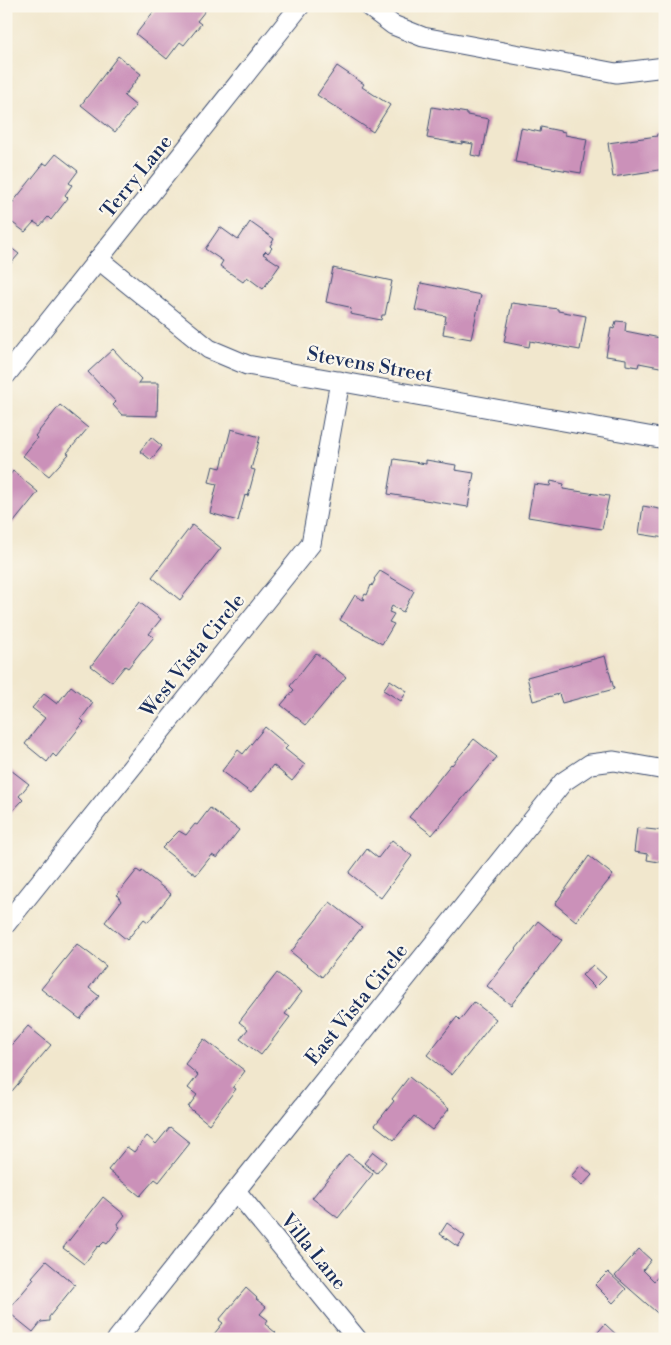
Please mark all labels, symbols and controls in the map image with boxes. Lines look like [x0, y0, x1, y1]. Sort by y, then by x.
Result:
street label: Terry Lane [96, 130, 178, 224]
street label: Stevens Street [305, 342, 435, 389]
street label: West Vista Circle [135, 589, 251, 724]
street label: East Vista Circle [301, 939, 414, 1071]
street label: Villa Lane [274, 1208, 351, 1295]

